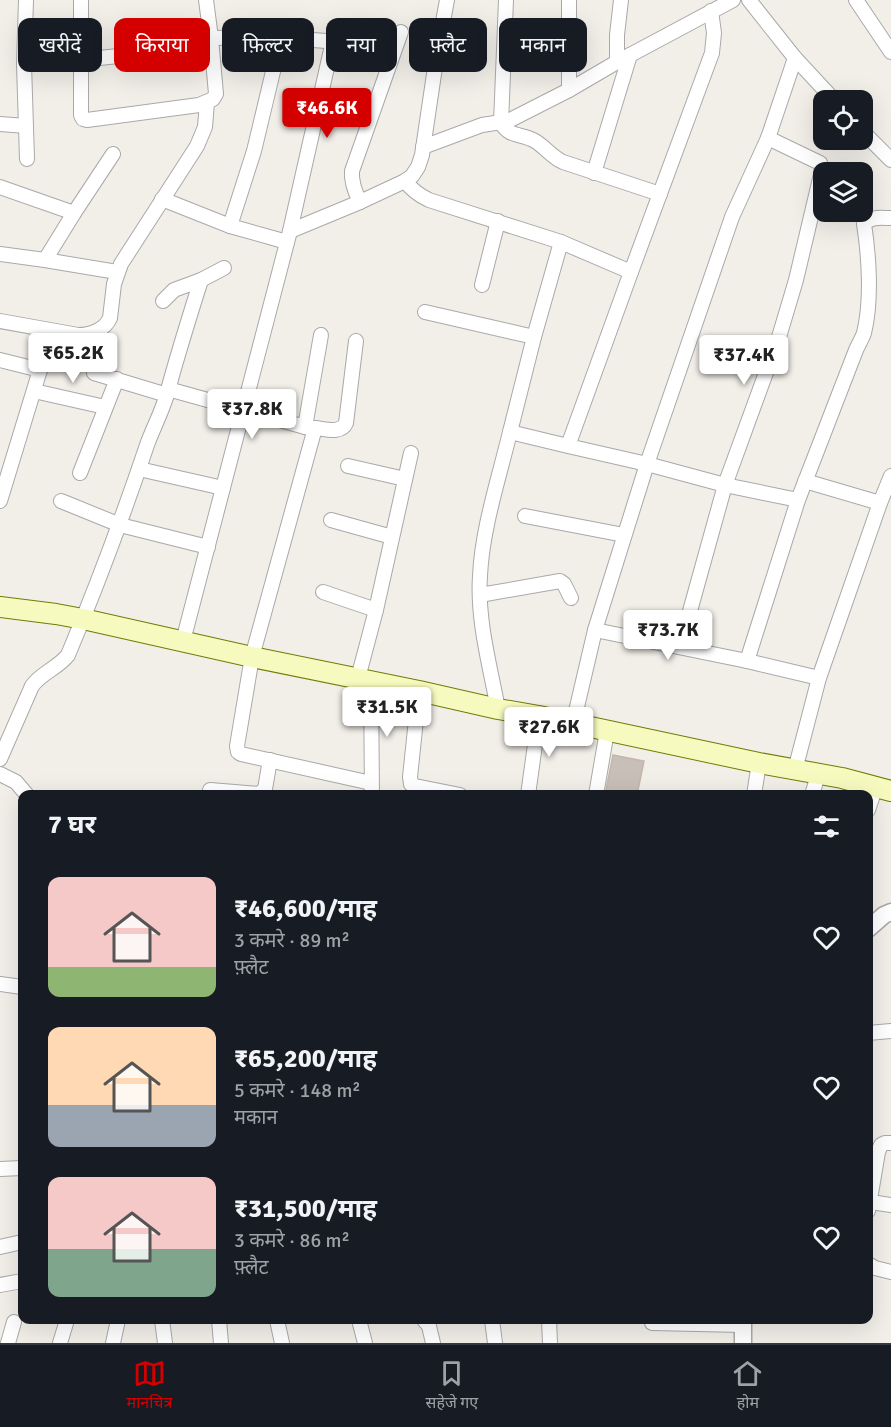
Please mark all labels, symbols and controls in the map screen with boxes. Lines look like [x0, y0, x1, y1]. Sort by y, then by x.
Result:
chip: खरीदें [18, 18, 102, 72]
chip: किराया [114, 18, 210, 72]
chip: फ़िल्टर [222, 18, 314, 72]
chip: नया [326, 18, 397, 72]
chip: फ़्लैट [409, 18, 487, 72]
chip: मकान [499, 18, 587, 72]
pin: ₹46.6K [278, 88, 376, 139]
map controls [813, 90, 873, 222]
button: locate [813, 90, 873, 150]
text: ₹46.6K [296, 95, 358, 120]
button: layers [813, 162, 873, 222]
pin: ₹65.2K [24, 333, 122, 384]
pin: ₹37.4K [695, 335, 793, 386]
text: ₹65.2K [42, 340, 104, 365]
text: ₹37.4K [713, 342, 775, 367]
pin: ₹37.8K [203, 389, 301, 440]
text: ₹37.8K [221, 396, 283, 421]
pin: ₹73.7K [619, 610, 717, 661]
text: ₹73.7K [637, 617, 699, 642]
pin: ₹31.5K [338, 687, 436, 738]
text: ₹31.5K [356, 694, 418, 719]
pin: ₹27.6K [500, 707, 598, 758]
text: ₹27.6K [518, 714, 580, 739]
text: 7 घर [48, 809, 96, 841]
icon: filters [810, 810, 843, 843]
text: ₹46,600/माह [234, 893, 377, 925]
icon: home [96, 901, 168, 973]
icon: heart [810, 921, 843, 954]
text: 3 कमरे · 89 m² [234, 928, 350, 953]
text: फ़्लैट [234, 955, 269, 980]
text: ₹65,200/माह [234, 1043, 377, 1075]
icon: home [96, 1051, 168, 1123]
icon: heart [810, 1071, 843, 1104]
text: 5 कमरे · 148 m² [234, 1078, 361, 1103]
text: मकान [234, 1105, 278, 1130]
text: ₹31,500/माह [234, 1193, 377, 1225]
icon: home [96, 1201, 168, 1273]
icon: heart [810, 1221, 843, 1254]
text: 3 कमरे · 86 m² [234, 1228, 350, 1253]
text: फ़्लैट [234, 1255, 269, 1280]
tab: मानचित्र [127, 1357, 172, 1415]
tab: सहेजे गए [426, 1357, 478, 1415]
tab: होम [731, 1357, 764, 1415]

